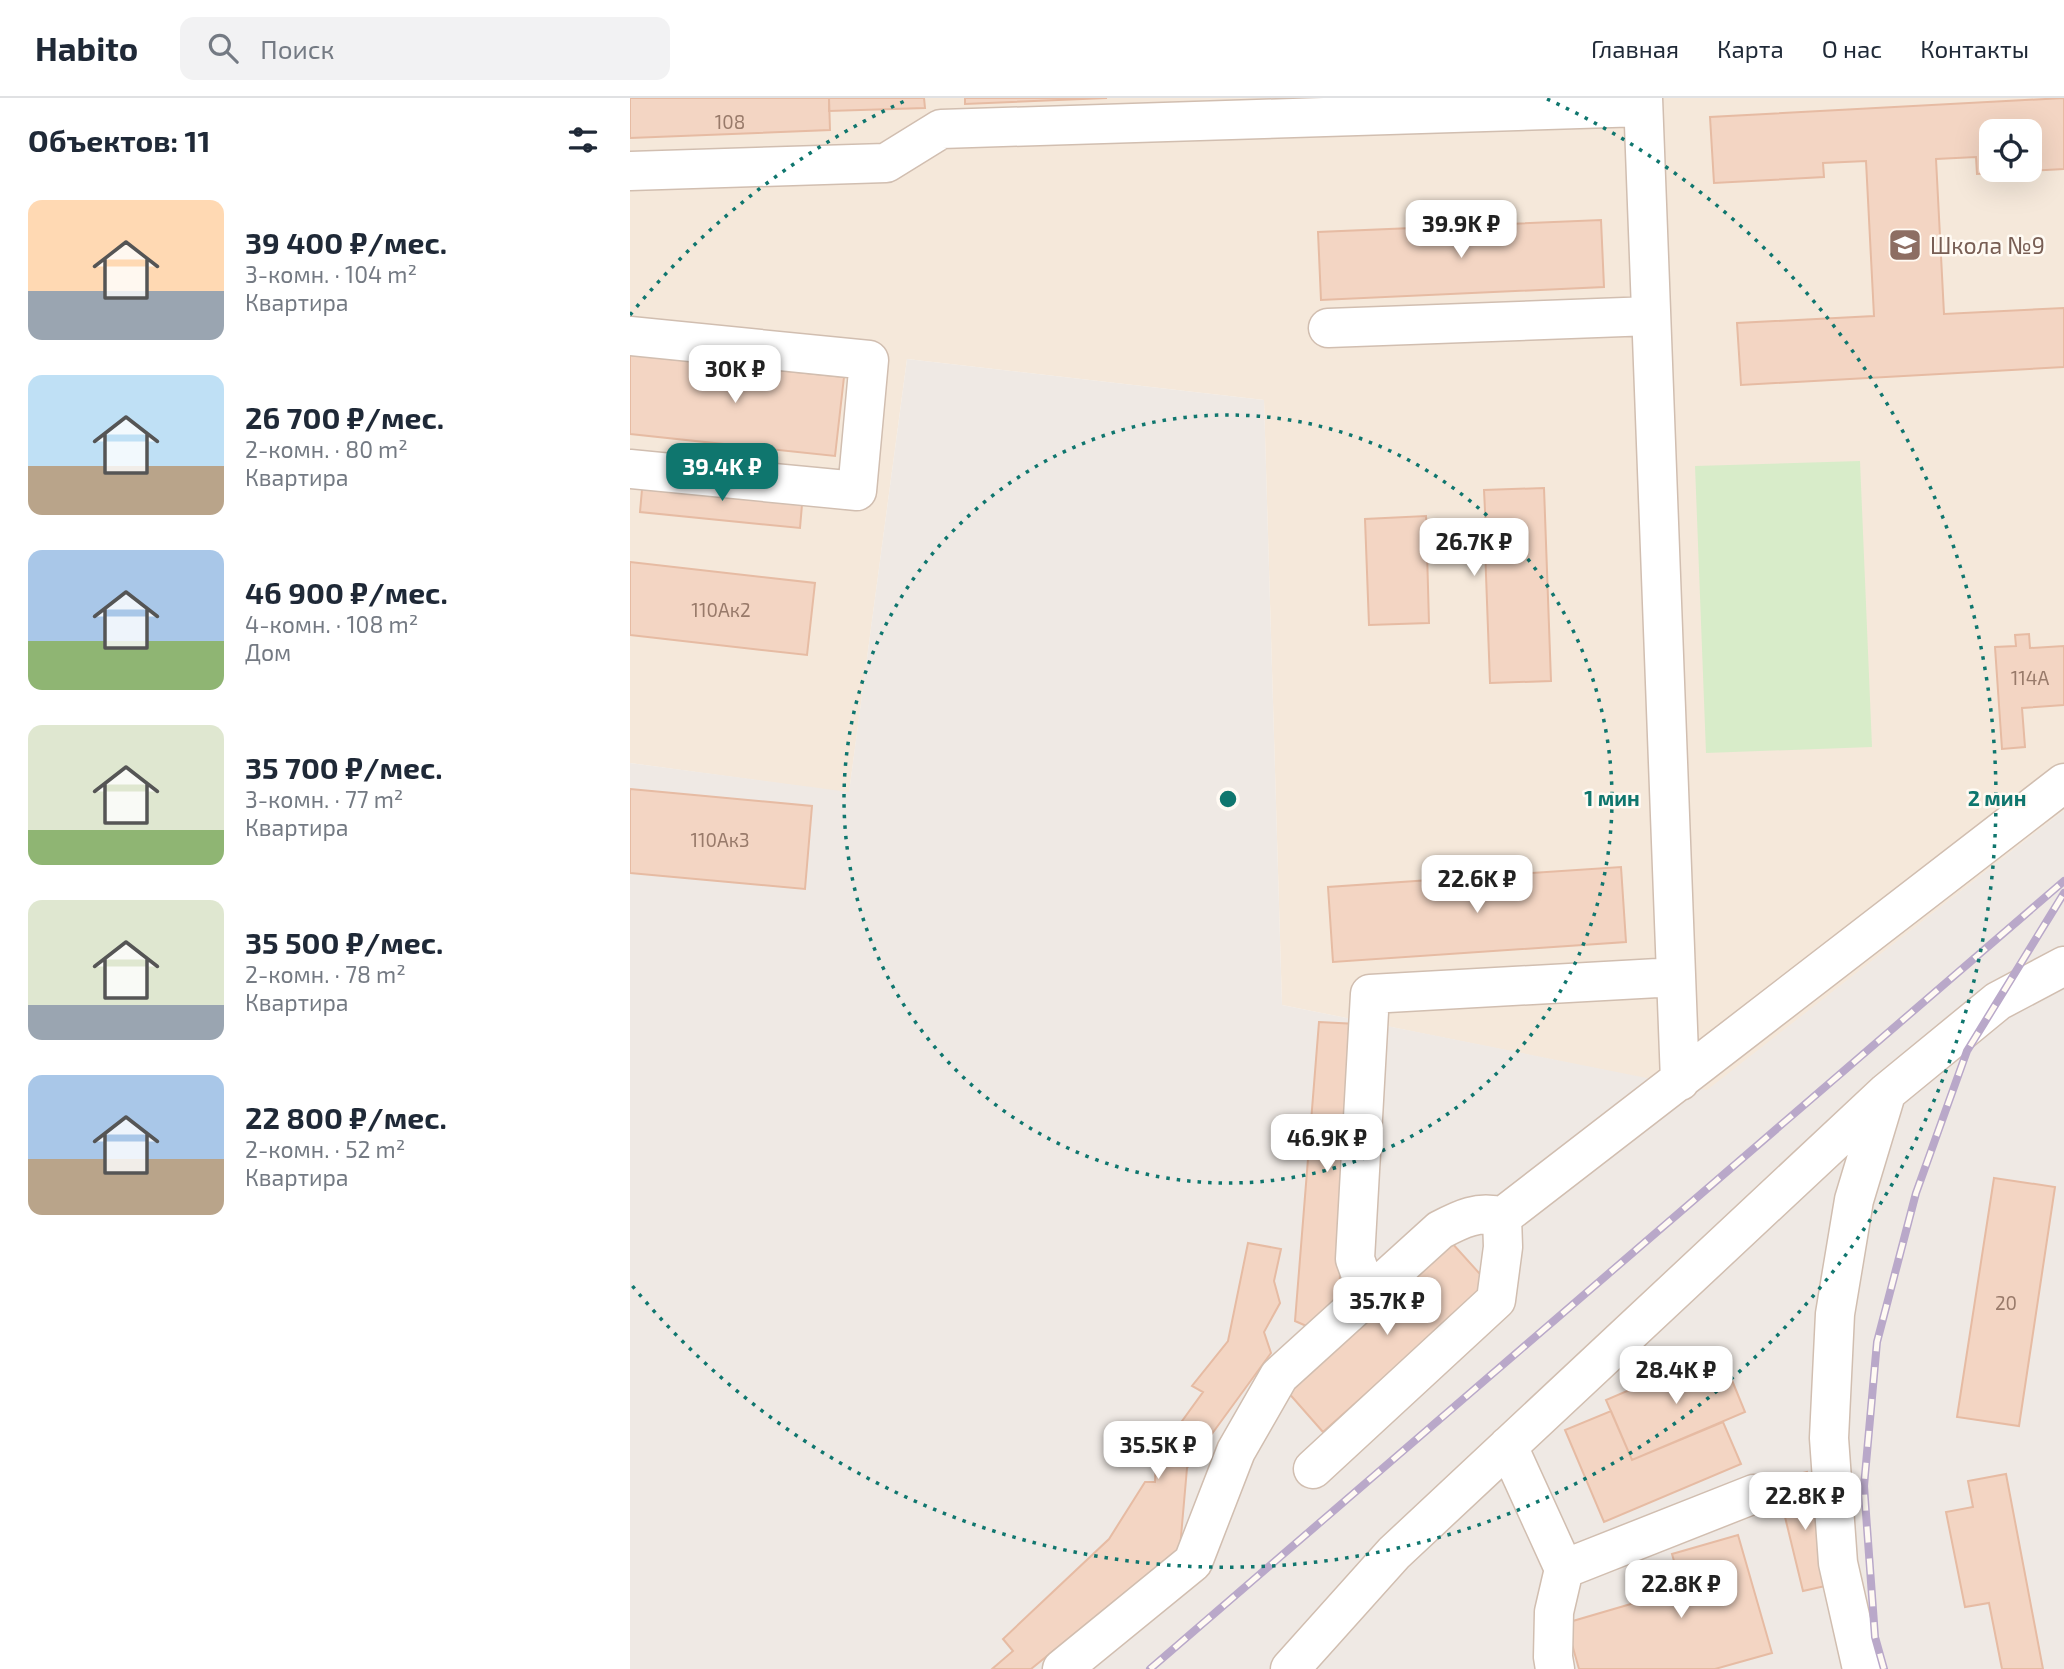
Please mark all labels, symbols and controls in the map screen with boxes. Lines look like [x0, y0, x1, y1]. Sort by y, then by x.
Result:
search box [180, 17, 670, 80]
text: Habito [35, 28, 138, 68]
icon: search [204, 29, 242, 67]
text: Поиск [260, 33, 335, 64]
text: Главная [1591, 34, 1679, 63]
text: Карта [1717, 34, 1784, 63]
text: О нас [1822, 34, 1882, 63]
text: Контакты [1920, 34, 2029, 63]
house number: 108 [715, 110, 745, 133]
map controls [1979, 119, 2042, 182]
button: locate [1979, 119, 2042, 182]
icon: filters [564, 121, 602, 159]
text: Объектов: 11 [28, 122, 211, 158]
pin: 39.9K ₽ [1396, 200, 1526, 260]
text: 39.9K ₽ [1422, 209, 1500, 237]
text: 39 400 ₽/мес. [245, 224, 447, 260]
school or university icon: Школа №9 [1886, 226, 1924, 264]
icon: home [84, 228, 168, 312]
place label: Школа №9 [1930, 231, 2045, 259]
text: 3-комн. · 104 m² [245, 260, 417, 288]
text: Квартира [245, 288, 349, 316]
pin: 30K ₽ [686, 345, 784, 405]
text: 30K ₽ [705, 354, 765, 382]
text: 26 700 ₽/мес. [245, 399, 444, 435]
icon: home [84, 403, 168, 487]
text: 2-комн. · 80 m² [245, 435, 408, 463]
pin: 39.4K ₽ [657, 444, 787, 503]
text: 39.4K ₽ [682, 452, 762, 480]
text: Квартира [245, 463, 349, 491]
pin: 26.7K ₽ [1409, 518, 1539, 578]
text: 26.7K ₽ [1436, 527, 1512, 555]
text: 46 900 ₽/мес. [245, 574, 448, 610]
icon: home [84, 578, 168, 662]
house number: 110Ак2 [691, 598, 751, 621]
text: 4-комн. · 108 m² [245, 610, 418, 638]
text: Дом [245, 638, 291, 666]
house number: 114А [2011, 666, 2049, 689]
text: 35 700 ₽/мес. [245, 749, 443, 785]
icon: home [84, 753, 168, 837]
text: 3-комн. · 77 m² [245, 785, 403, 813]
text: 1 мин [1584, 785, 1640, 810]
text: 2 мин [1968, 785, 2026, 810]
centre of rings [1216, 787, 1240, 811]
text: Квартира [245, 813, 349, 841]
house number: 110Ак3 [690, 828, 750, 851]
pin: 22.6K ₽ [1412, 856, 1542, 915]
text: 22.6K ₽ [1438, 864, 1516, 892]
text: 35 500 ₽/мес. [245, 924, 443, 960]
icon: home [84, 928, 168, 1012]
text: 2-комн. · 78 m² [245, 960, 406, 988]
text: Квартира [245, 988, 349, 1016]
text: 22 800 ₽/мес. [245, 1099, 447, 1135]
icon: home [84, 1103, 168, 1187]
pin: 46.9K ₽ [1262, 1114, 1392, 1174]
text: 46.9K ₽ [1287, 1123, 1367, 1151]
text: 2-комн. · 52 m² [245, 1135, 405, 1163]
text: Квартира [245, 1163, 349, 1191]
pin: 35.7K ₽ [1322, 1278, 1452, 1337]
text: 35.7K ₽ [1349, 1286, 1425, 1314]
house number: 20 [1995, 1291, 2017, 1314]
pin: 28.4K ₽ [1611, 1346, 1741, 1406]
text: 28.4K ₽ [1636, 1355, 1716, 1383]
pin: 35.5K ₽ [1093, 1422, 1223, 1481]
text: 35.5K ₽ [1120, 1430, 1196, 1458]
pin: 22.8K ₽ [1740, 1472, 1870, 1532]
text: 22.8K ₽ [1765, 1481, 1845, 1509]
pin: 22.8K ₽ [1616, 1560, 1746, 1620]
text: 22.8K ₽ [1641, 1569, 1721, 1597]

